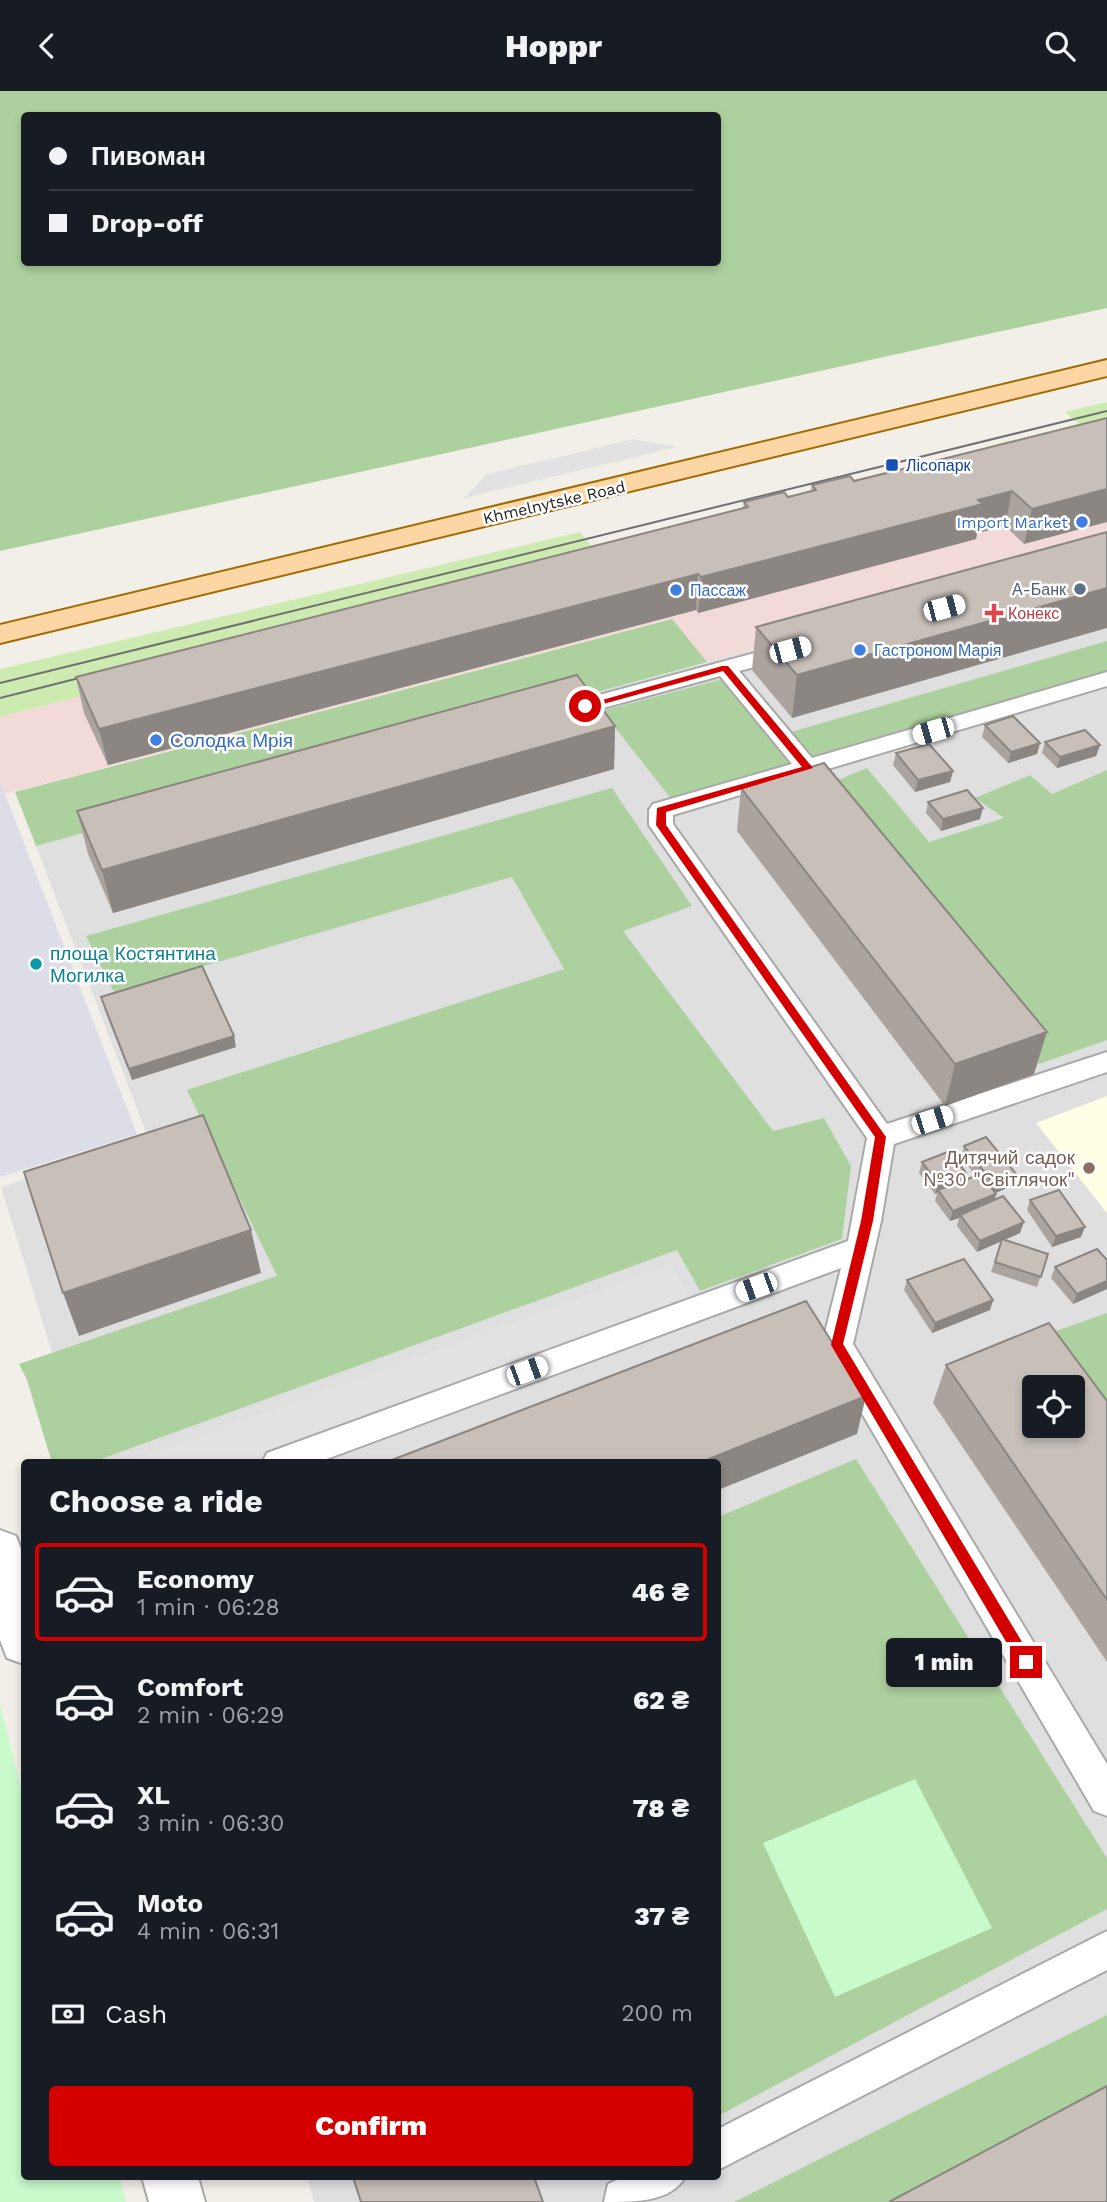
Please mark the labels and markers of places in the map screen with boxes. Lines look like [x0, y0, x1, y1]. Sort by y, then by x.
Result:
place label: Лісопарк [906, 456, 972, 475]
marker: Лісопарк [884, 457, 900, 473]
place label: Import Market [957, 513, 1068, 532]
marker: Import Market [1074, 514, 1090, 530]
place label: А-Банк [1012, 580, 1067, 599]
place label: Пассаж [690, 581, 746, 600]
marker: А-Банк [1072, 581, 1088, 597]
marker: Пассаж [668, 582, 684, 598]
place label: Конекс [1008, 604, 1059, 623]
marker: Конекс [986, 605, 1002, 621]
place label: Гастроном Марія [874, 641, 1002, 660]
marker: Гастроном Марія [852, 642, 868, 658]
place label: Солодка Мрія [170, 729, 293, 752]
marker: Солодка Мрія [148, 732, 164, 748]
place label: площа Костянтина Могилка [50, 942, 216, 987]
marker: площа Костянтина Могилка [28, 956, 44, 972]
place label: Дитячий садок №30 "Світлячок" [923, 1146, 1076, 1191]
marker: Дитячий садок №30 "Світлячок" [1081, 1160, 1097, 1176]

